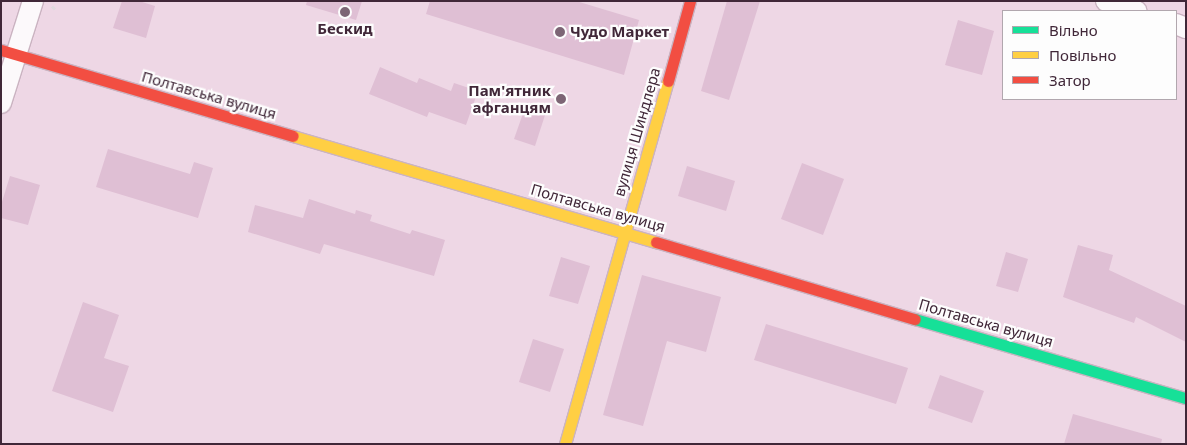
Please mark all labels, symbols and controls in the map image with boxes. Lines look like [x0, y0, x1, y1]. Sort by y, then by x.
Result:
marker: Бескид [339, 6, 351, 18]
legend [1002, 10, 1177, 100]
place label: Бескид [317, 20, 373, 38]
text: Вільно [1049, 20, 1098, 40]
place label: Чудо Маркет [570, 23, 669, 41]
marker: Чудо Маркет [554, 26, 566, 38]
text: Повільно [1049, 45, 1116, 65]
street label: вулиця Шиндлера [610, 66, 664, 198]
street label: Полтавська вулиця [140, 67, 278, 123]
text: Затор [1049, 70, 1091, 90]
place label: Пам'ятник афганцям [468, 81, 551, 116]
marker: Пам'ятник афганцям [555, 93, 567, 105]
street label: Полтавська вулиця [529, 180, 667, 236]
street label: Полтавська вулиця [917, 295, 1055, 351]

